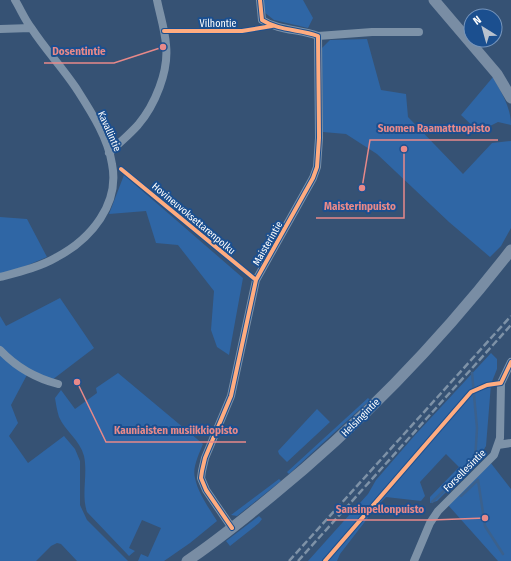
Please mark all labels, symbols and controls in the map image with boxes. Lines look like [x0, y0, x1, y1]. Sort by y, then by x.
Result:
north arrow [463, 8, 503, 48]
text: N [471, 13, 484, 28]
street label: Vilhontie [200, 18, 236, 30]
callout: Dosentintie [44, 40, 114, 63]
text: Dosentintie [52, 45, 106, 58]
street label: Kavallintie [95, 109, 123, 153]
callout: Suomen Raamattuopisto [370, 117, 498, 140]
text: Suomen Raamattuopisto [378, 122, 490, 135]
street label: Hovineuvoksettarenpolku [149, 180, 237, 257]
callout: Maisterinpuisto [316, 195, 404, 218]
text: Maisterinpuisto [324, 200, 396, 213]
street label: Maisterintie [250, 219, 285, 268]
street label: Helsingintie [339, 396, 382, 439]
callout: Kauniaisten musiikkiopisto [106, 419, 246, 442]
text: Kauniaisten musiikkiopisto [114, 424, 238, 437]
street label: Forsellesintie [441, 447, 488, 494]
callout: Sansinpellonpuisto [327, 497, 432, 520]
text: Sansinpellonpuisto [336, 503, 424, 516]

